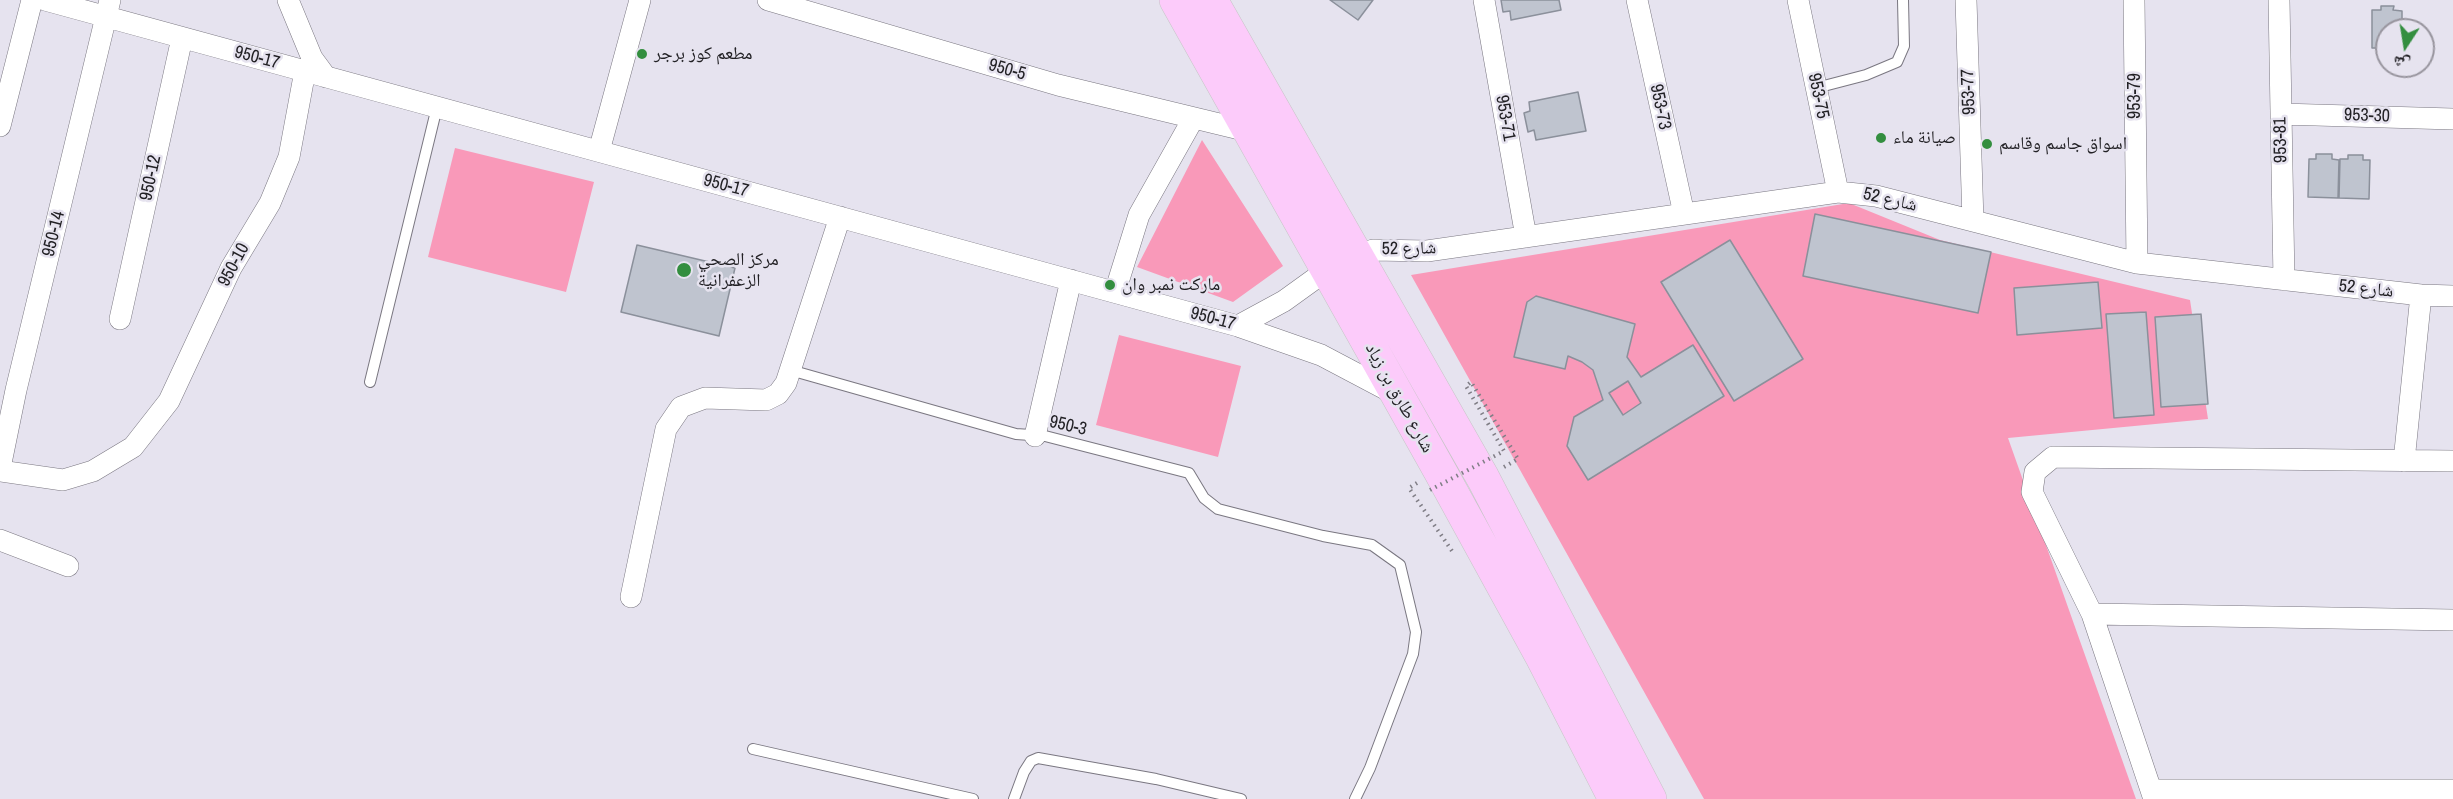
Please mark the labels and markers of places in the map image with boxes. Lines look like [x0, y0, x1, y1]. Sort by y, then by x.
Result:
place label: مطعم كوز برجر [654, 43, 752, 65]
marker: مطعم كوز برجر [635, 47, 649, 61]
place label: صيانة ماء [1893, 127, 1956, 149]
marker: صيانة ماء [1874, 131, 1888, 145]
place label: اسواق جاسم وقاسم [1999, 133, 2127, 155]
marker: اسواق جاسم وقاسم [1980, 137, 1994, 151]
place label: مركز الصحي الزعفرانية [698, 249, 779, 292]
marker: مركز الصحي الزعفرانية [675, 261, 693, 279]
place label: ماركت نمبر وان [1122, 274, 1220, 296]
marker: ماركت نمبر وان [1103, 278, 1117, 292]

